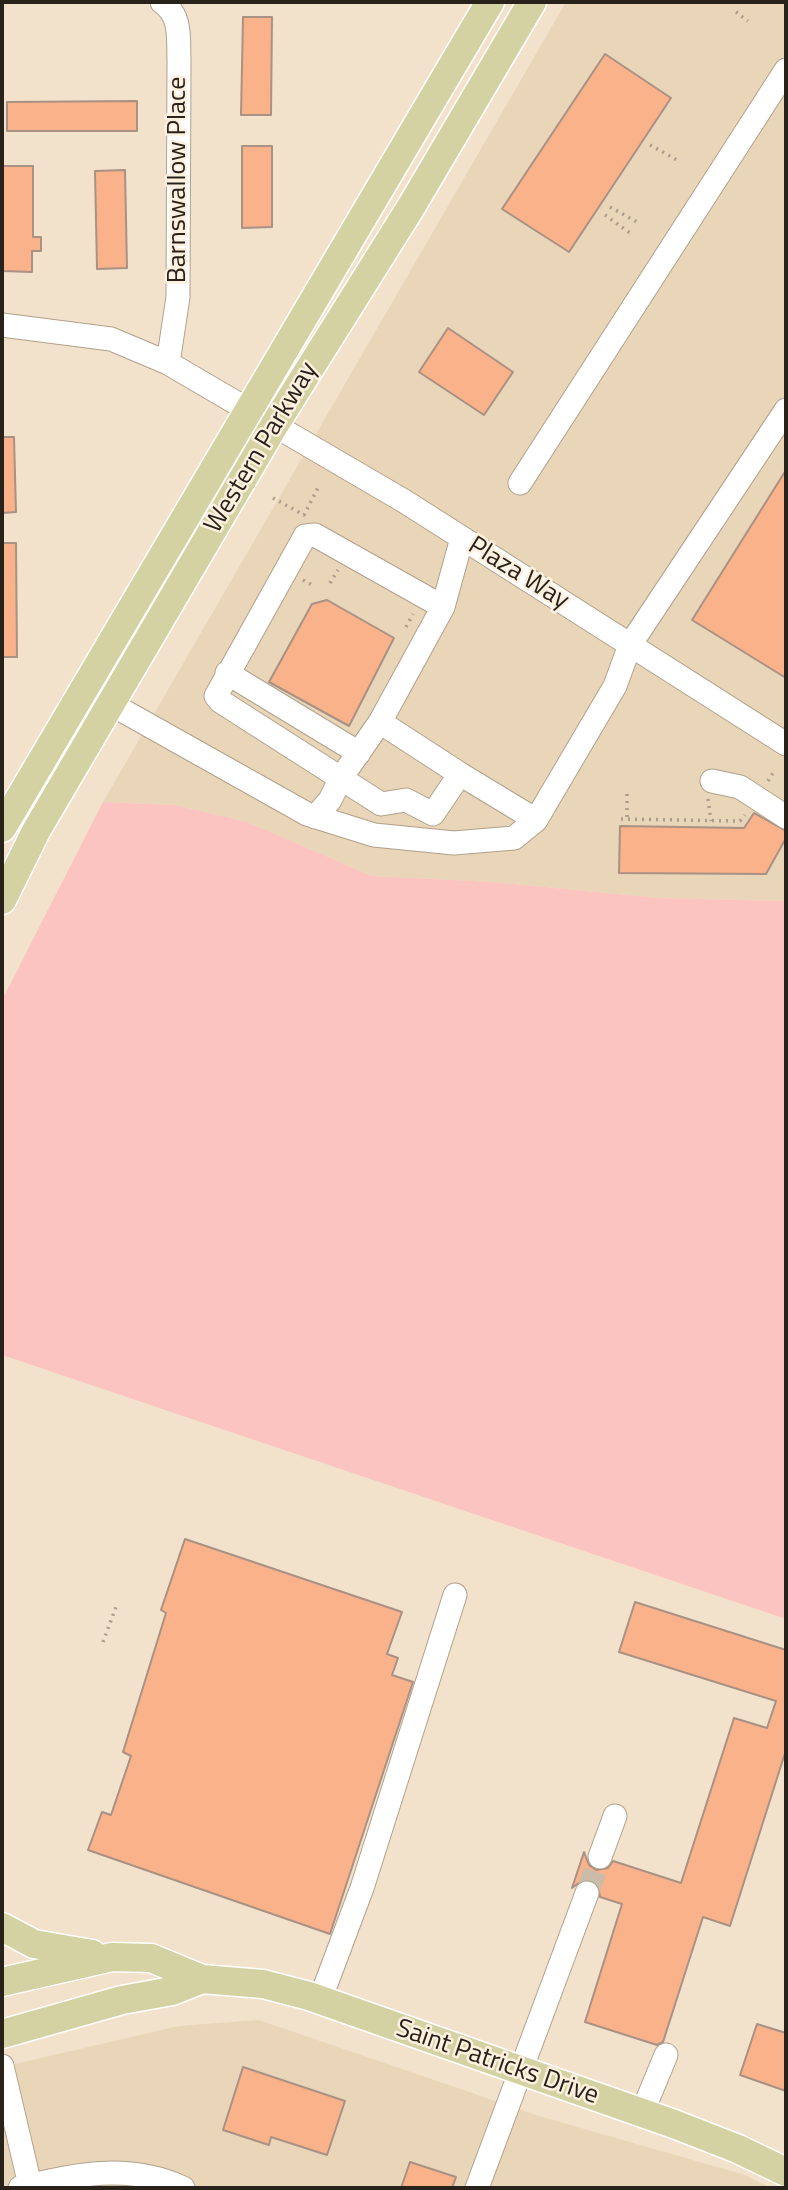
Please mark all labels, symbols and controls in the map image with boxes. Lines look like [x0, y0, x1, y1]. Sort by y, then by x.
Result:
street label: Barnswallow Place [163, 77, 195, 283]
street label: Western Parkway [199, 357, 325, 539]
street label: Plaza Way [462, 531, 574, 617]
street label: Saint Patricks Drive [392, 2014, 602, 2112]

